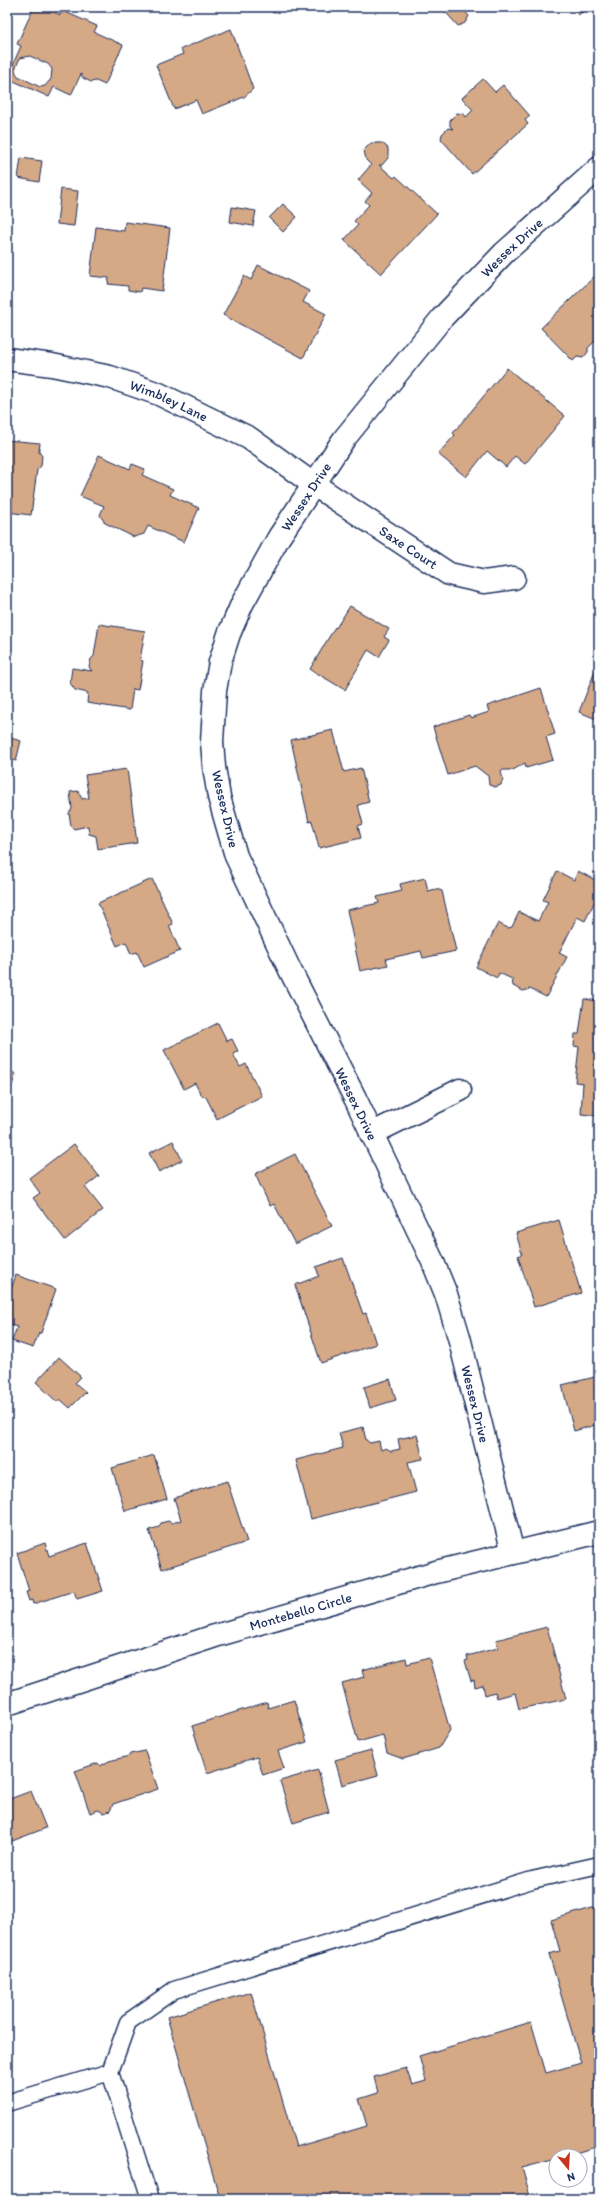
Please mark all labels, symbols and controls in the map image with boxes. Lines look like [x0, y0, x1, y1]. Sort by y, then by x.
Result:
street label: Wessex Drive [477, 214, 546, 281]
street label: Wimbley Lane [128, 376, 211, 425]
street label: Wessex Drive [277, 459, 335, 534]
street label: Saxe Court [376, 522, 441, 573]
street label: Wessex Drive [208, 769, 242, 850]
street label: Wessex Drive [331, 1065, 381, 1143]
street label: Wessex Drive [457, 1364, 493, 1445]
street label: Montebello Circle [247, 1588, 354, 1634]
north arrow [548, 2148, 588, 2188]
text: N [565, 2170, 576, 2184]

